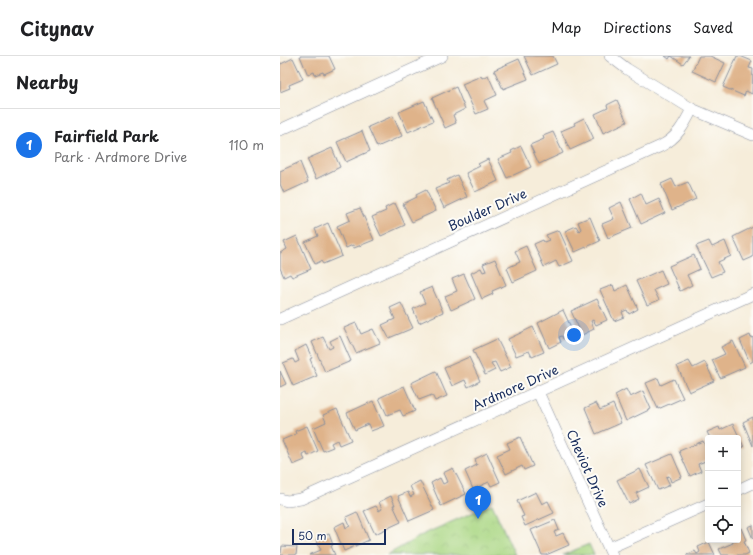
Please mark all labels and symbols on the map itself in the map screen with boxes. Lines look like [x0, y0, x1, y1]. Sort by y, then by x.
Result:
street label: Boulder Drive [445, 183, 530, 235]
your location [564, 325, 584, 345]
street label: Ardmore Drive [469, 359, 561, 414]
street label: Cheviot Drive [562, 426, 614, 510]
pin: 1 [465, 486, 491, 519]
scale bar [292, 527, 386, 546]

